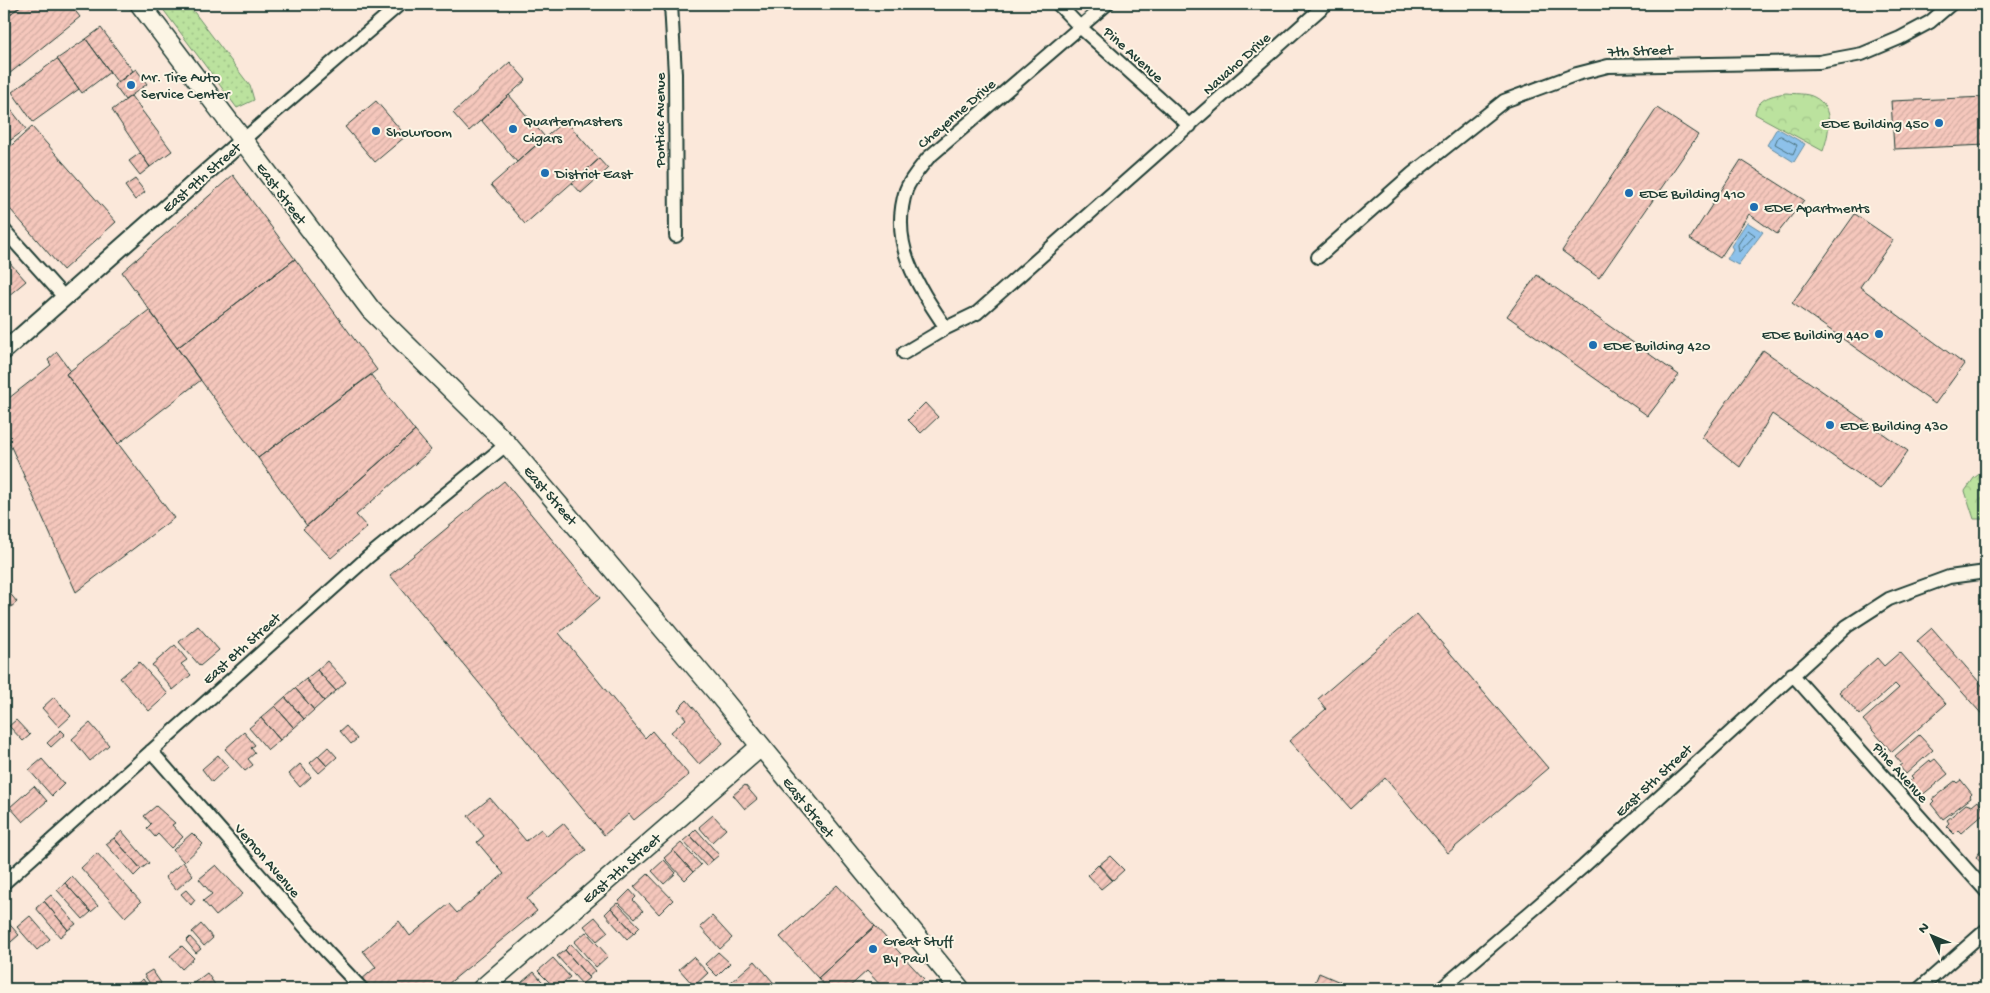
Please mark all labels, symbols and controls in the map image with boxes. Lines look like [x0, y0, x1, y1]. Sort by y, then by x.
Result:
street label: Pine Avenue [1098, 23, 1167, 87]
street label: Navaho Drive [1200, 29, 1275, 100]
street label: 7th Street [1606, 42, 1675, 62]
place label: Mr. Tire Auto Service Center [141, 69, 231, 104]
street label: Pontiac Avenue [652, 72, 670, 168]
street label: Cheyenne Drive [915, 76, 1000, 153]
marker: Mr. Tire Auto Service Center [125, 79, 137, 91]
place label: Quartermasters Cigars [523, 113, 623, 148]
place label: EDE Building 450 [1821, 116, 1929, 134]
marker: EDE Building 450 [1933, 117, 1945, 129]
marker: Quartermasters Cigars [507, 123, 519, 135]
place label: Showroom [386, 124, 452, 142]
marker: Showroom [370, 125, 382, 137]
street label: East 9th Street [159, 138, 247, 217]
street label: East Street [251, 160, 311, 230]
place label: District East [554, 166, 634, 184]
marker: District East [539, 167, 551, 179]
place label: EDE Building 410 [1639, 186, 1746, 204]
marker: EDE Building 410 [1623, 187, 1635, 199]
place label: EDE Apartments [1764, 200, 1870, 218]
marker: EDE Apartments [1748, 201, 1760, 213]
place label: EDE Building 440 [1762, 327, 1869, 345]
marker: EDE Building 440 [1873, 328, 1885, 340]
place label: EDE Building 420 [1603, 338, 1711, 356]
marker: EDE Building 420 [1587, 339, 1599, 351]
place label: EDE Building 430 [1840, 418, 1948, 436]
marker: EDE Building 430 [1824, 419, 1836, 431]
street label: East Street [519, 463, 581, 531]
street label: East 8th Street [200, 608, 286, 689]
street label: Pine Avenue [1867, 739, 1931, 807]
street label: East 5th Street [1612, 740, 1698, 822]
street label: East Street [778, 774, 839, 844]
street label: Vernon Avenue [229, 820, 304, 902]
street label: East 7th Street [579, 829, 667, 909]
north arrow [1908, 910, 1958, 960]
text: N [1915, 920, 1934, 938]
place label: Great Stuff By Paul [882, 933, 954, 968]
marker: Great Stuff By Paul [867, 943, 879, 955]

